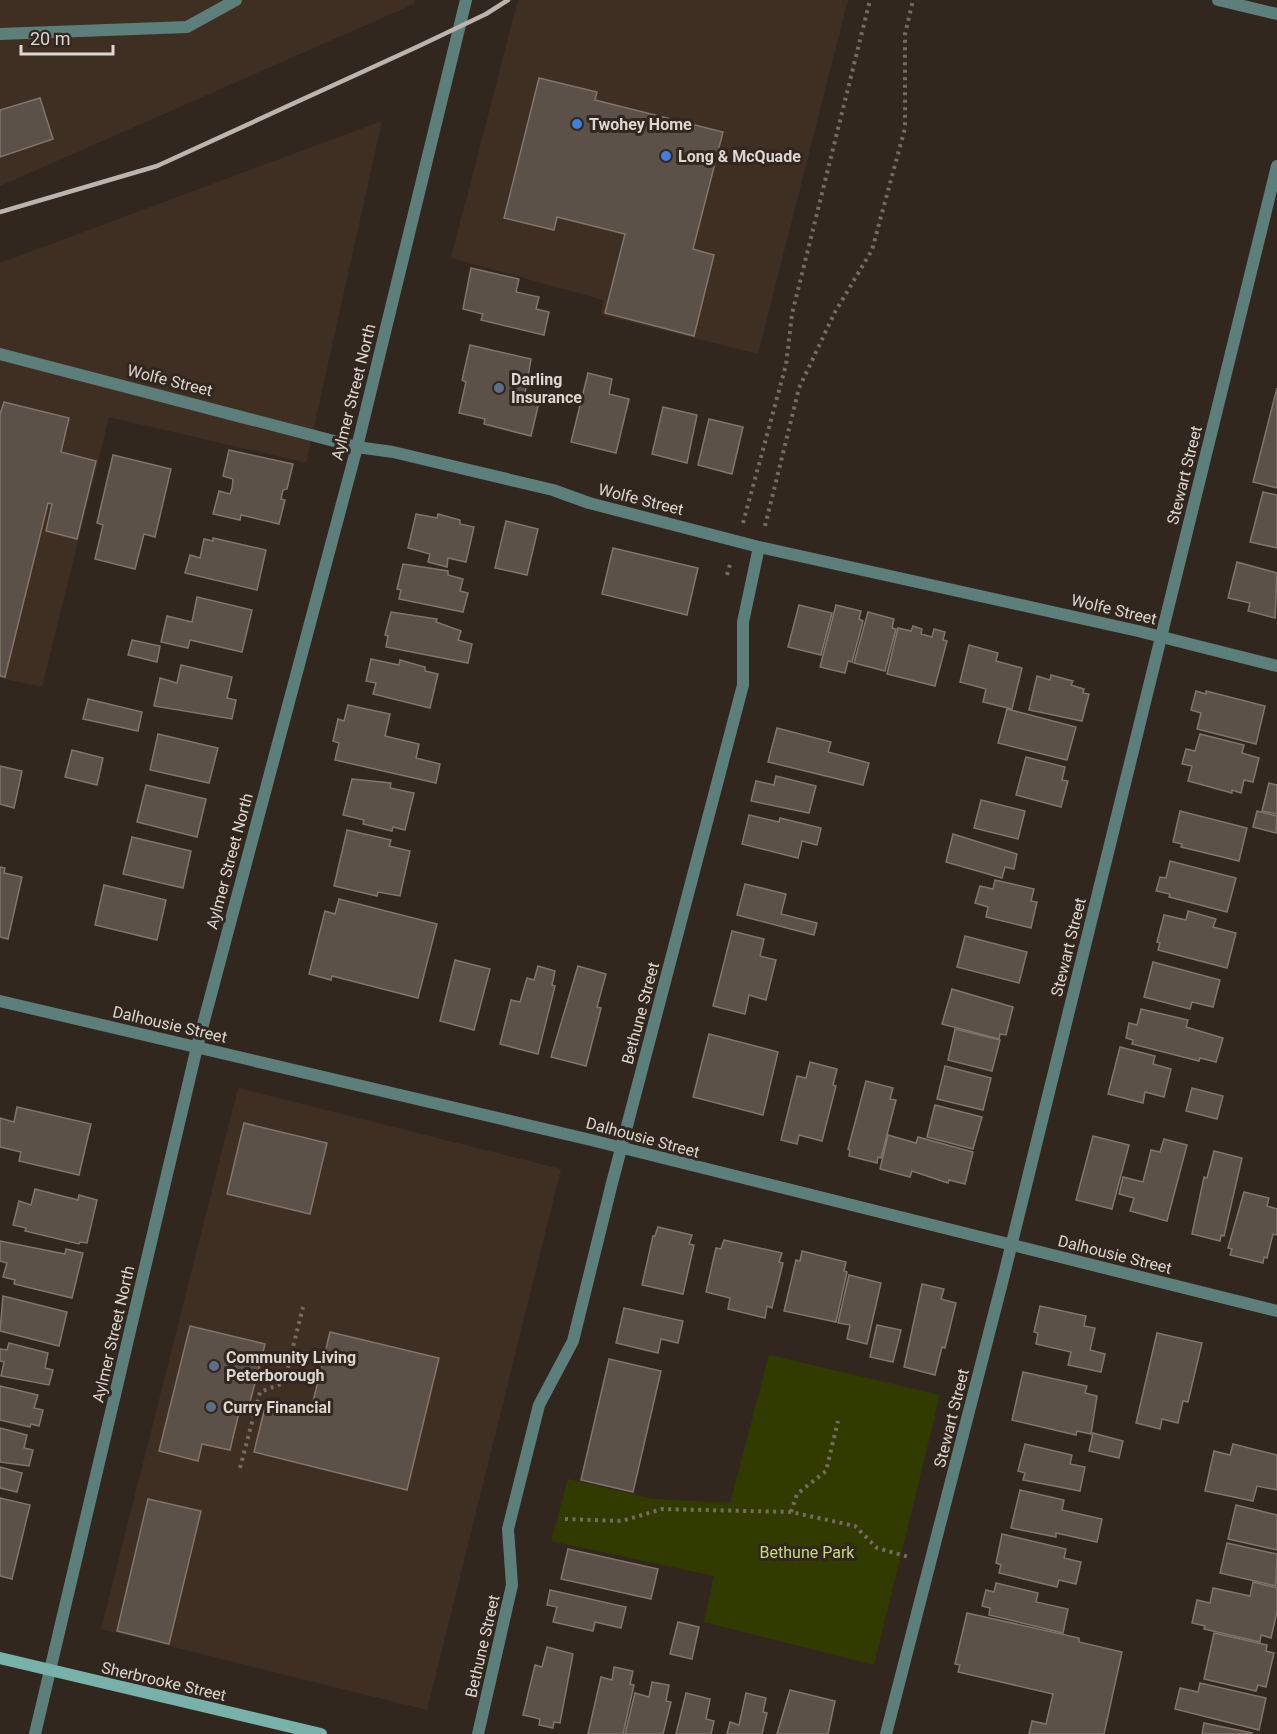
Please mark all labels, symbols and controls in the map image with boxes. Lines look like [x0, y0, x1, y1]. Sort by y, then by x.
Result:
scale bar [21, 18, 112, 56]
text: 20 m [30, 28, 70, 49]
place label: Twohey Home [589, 115, 692, 134]
marker: Twohey Home [570, 117, 584, 131]
place label: Long & McQuade [678, 147, 801, 166]
marker: Long & McQuade [659, 149, 673, 163]
street label: Aylmer Street North [327, 322, 380, 462]
street label: Wolfe Street [125, 361, 214, 400]
place label: Darling Insurance [511, 370, 582, 407]
marker: Darling Insurance [492, 381, 506, 395]
street label: Stewart Street [1163, 424, 1206, 527]
street label: Wolfe Street [596, 480, 685, 519]
street label: Wolfe Street [1069, 590, 1158, 629]
street label: Aylmer Street North [202, 791, 257, 931]
street label: Stewart Street [1047, 896, 1090, 999]
street label: Bethune Street [618, 960, 663, 1066]
street label: Dalhousie Street [111, 1002, 229, 1047]
street label: Dalhousie Street [584, 1113, 702, 1162]
street label: Dalhousie Street [1056, 1231, 1174, 1278]
street label: Aylmer Street North [88, 1264, 138, 1404]
place label: Community Living Peterborough [226, 1348, 356, 1385]
marker: Community Living Peterborough [207, 1359, 221, 1373]
street label: Stewart Street [930, 1367, 973, 1470]
place label: Curry Financial [223, 1398, 331, 1417]
marker: Curry Financial [204, 1400, 218, 1414]
park label: Bethune Park [760, 1543, 855, 1562]
street label: Bethune Street [461, 1593, 504, 1699]
street label: Sherbrooke Street [100, 1658, 228, 1705]

